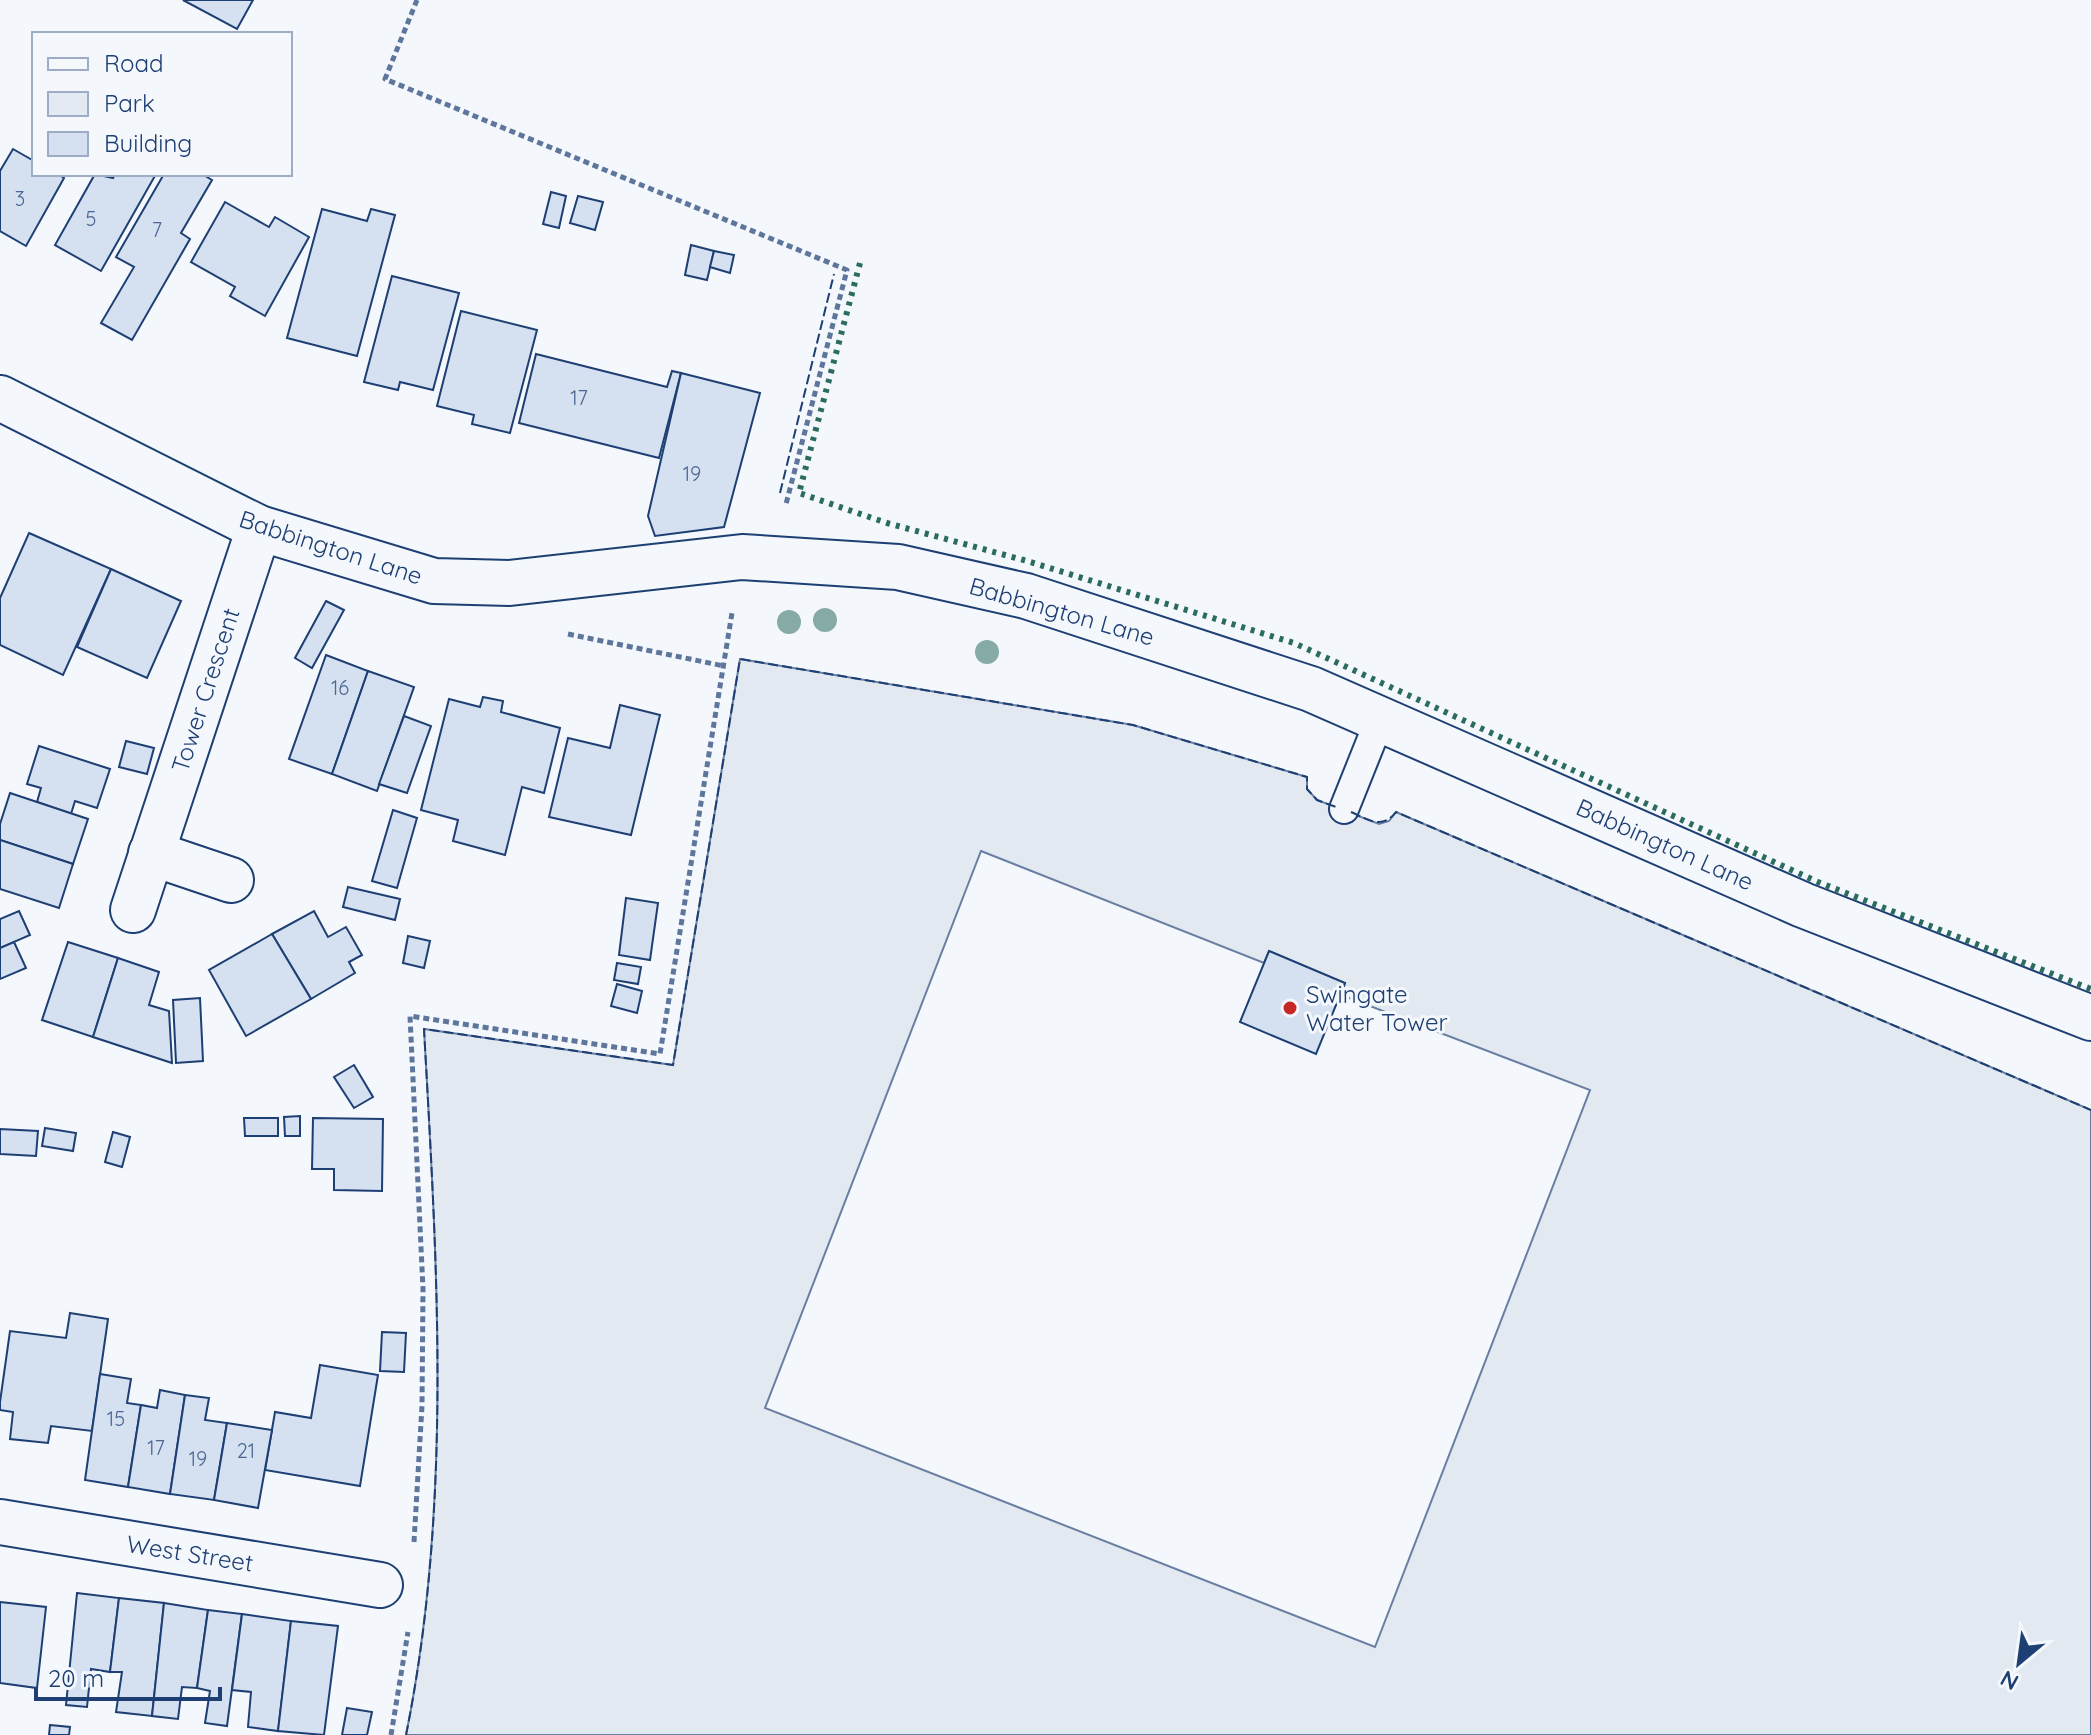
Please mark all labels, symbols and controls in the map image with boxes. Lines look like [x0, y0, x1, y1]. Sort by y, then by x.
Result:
legend [32, 32, 292, 176]
text: Road [104, 48, 164, 78]
text: Park [104, 88, 155, 118]
text: Building [104, 128, 192, 158]
house number: 3 [15, 186, 25, 211]
house number: 5 [86, 206, 96, 231]
house number: 7 [152, 217, 162, 242]
house number: 17 [570, 385, 588, 410]
house number: 19 [683, 461, 701, 486]
street label: Babbington Lane [236, 503, 426, 591]
street label: Babbington Lane [966, 570, 1158, 652]
street label: Tower Crescent [164, 604, 246, 776]
house number: 16 [331, 675, 349, 700]
street label: Babbington Lane [1572, 791, 1758, 897]
place label: Swingate Water Tower [1306, 979, 1448, 1037]
marker: Swingate Water Tower [1281, 999, 1299, 1017]
house number: 15 [107, 1406, 125, 1431]
house number: 17 [147, 1435, 165, 1460]
house number: 21 [237, 1438, 255, 1463]
house number: 19 [189, 1446, 207, 1471]
street label: West Street [124, 1528, 256, 1578]
north arrow [1979, 1623, 2059, 1703]
scale bar [36, 1651, 220, 1701]
text: 20 m [48, 1663, 104, 1693]
text: N [1995, 1664, 2023, 1697]

